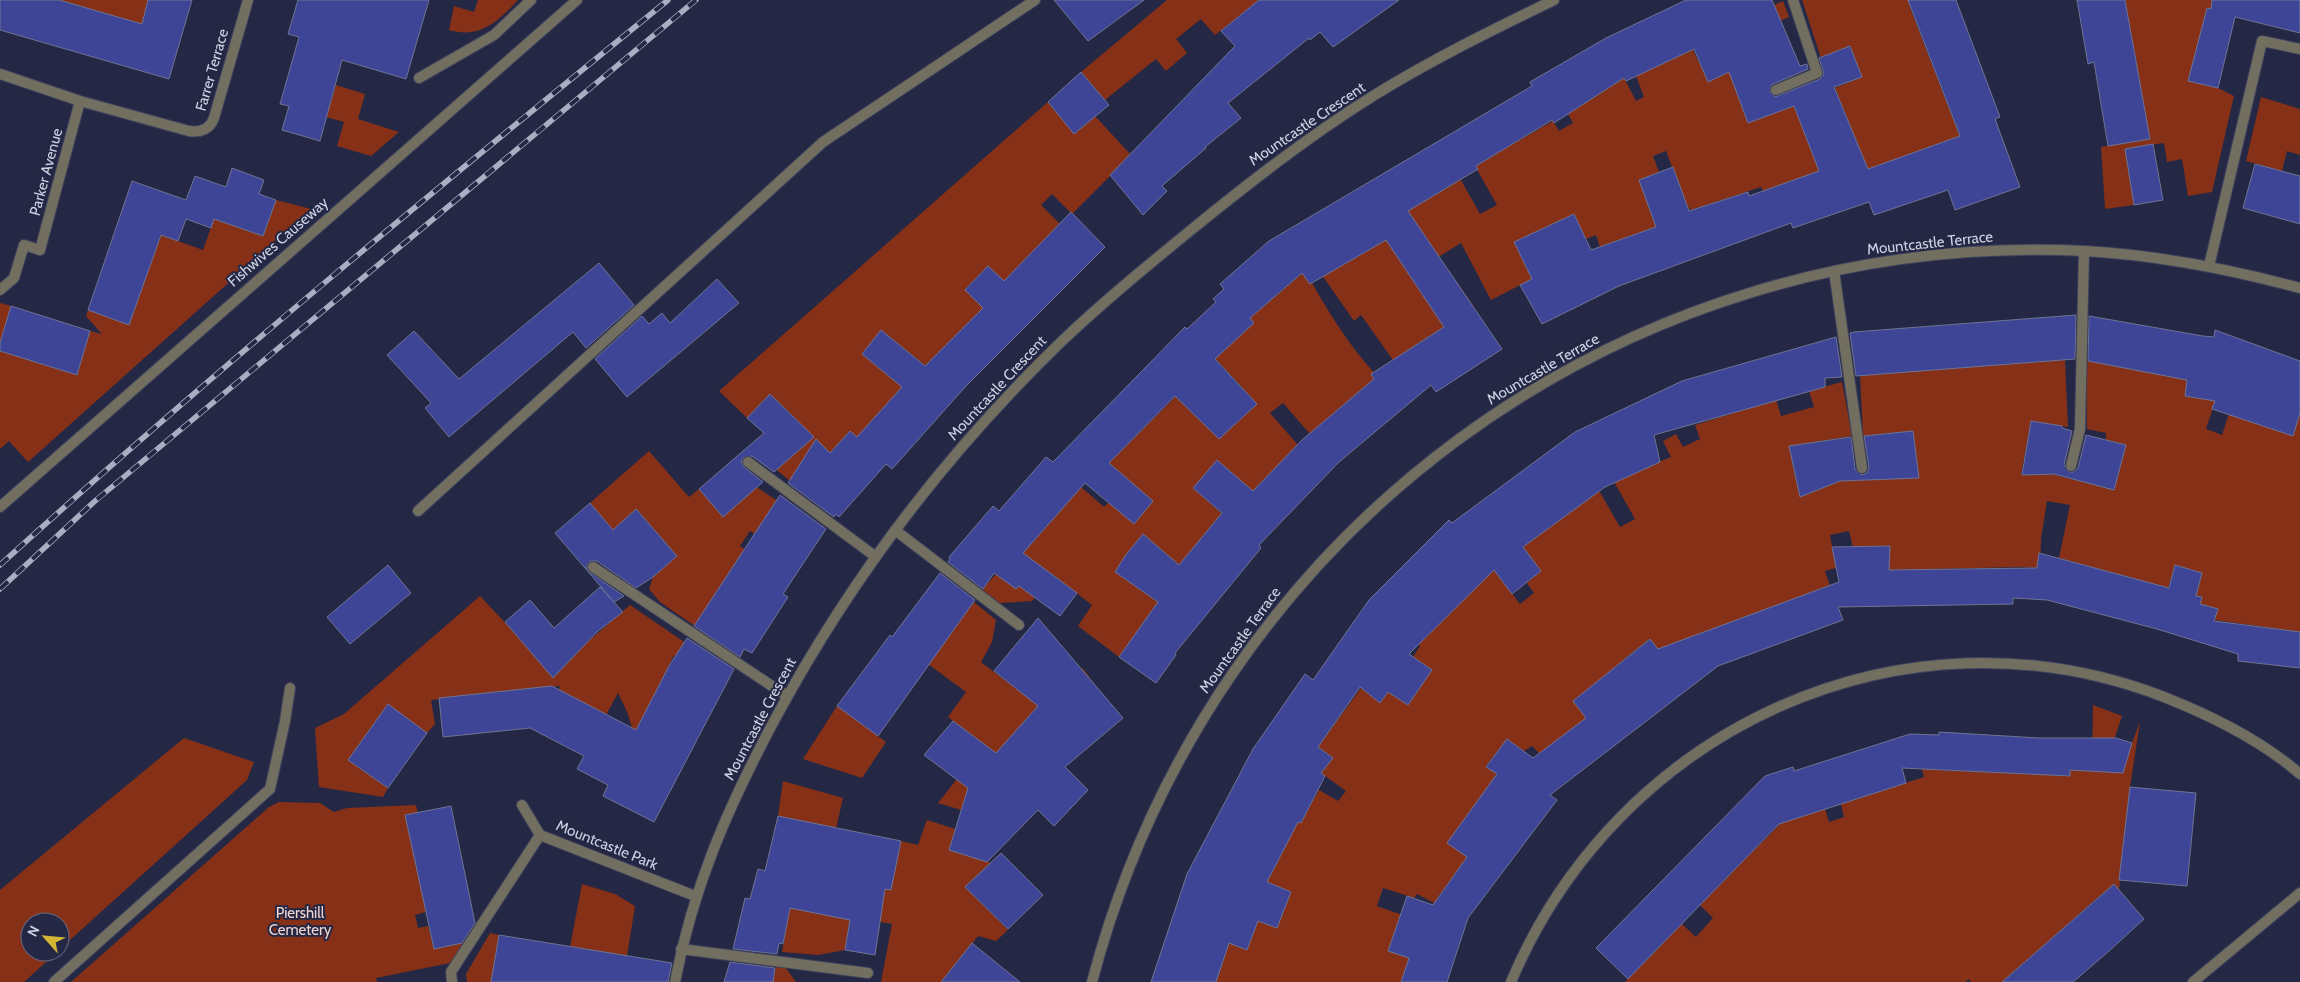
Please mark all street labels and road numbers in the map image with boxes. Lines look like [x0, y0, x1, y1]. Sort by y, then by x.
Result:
street label: Farrer Terrace [192, 27, 232, 113]
street label: Mountcastle Crescent [1245, 78, 1369, 170]
street label: Parker Avenue [26, 126, 66, 218]
street label: Fishwives Causeway [224, 193, 332, 291]
street label: Mountcastle Terrace [1866, 227, 1994, 259]
street label: Mountcastle Terrace [1484, 329, 1603, 408]
street label: Mountcastle Crescent [944, 332, 1050, 444]
street label: Mountcastle Terrace [1196, 583, 1285, 697]
street label: Mountcastle Crescent [720, 655, 800, 783]
street label: Mountcastle Park [553, 816, 661, 874]

